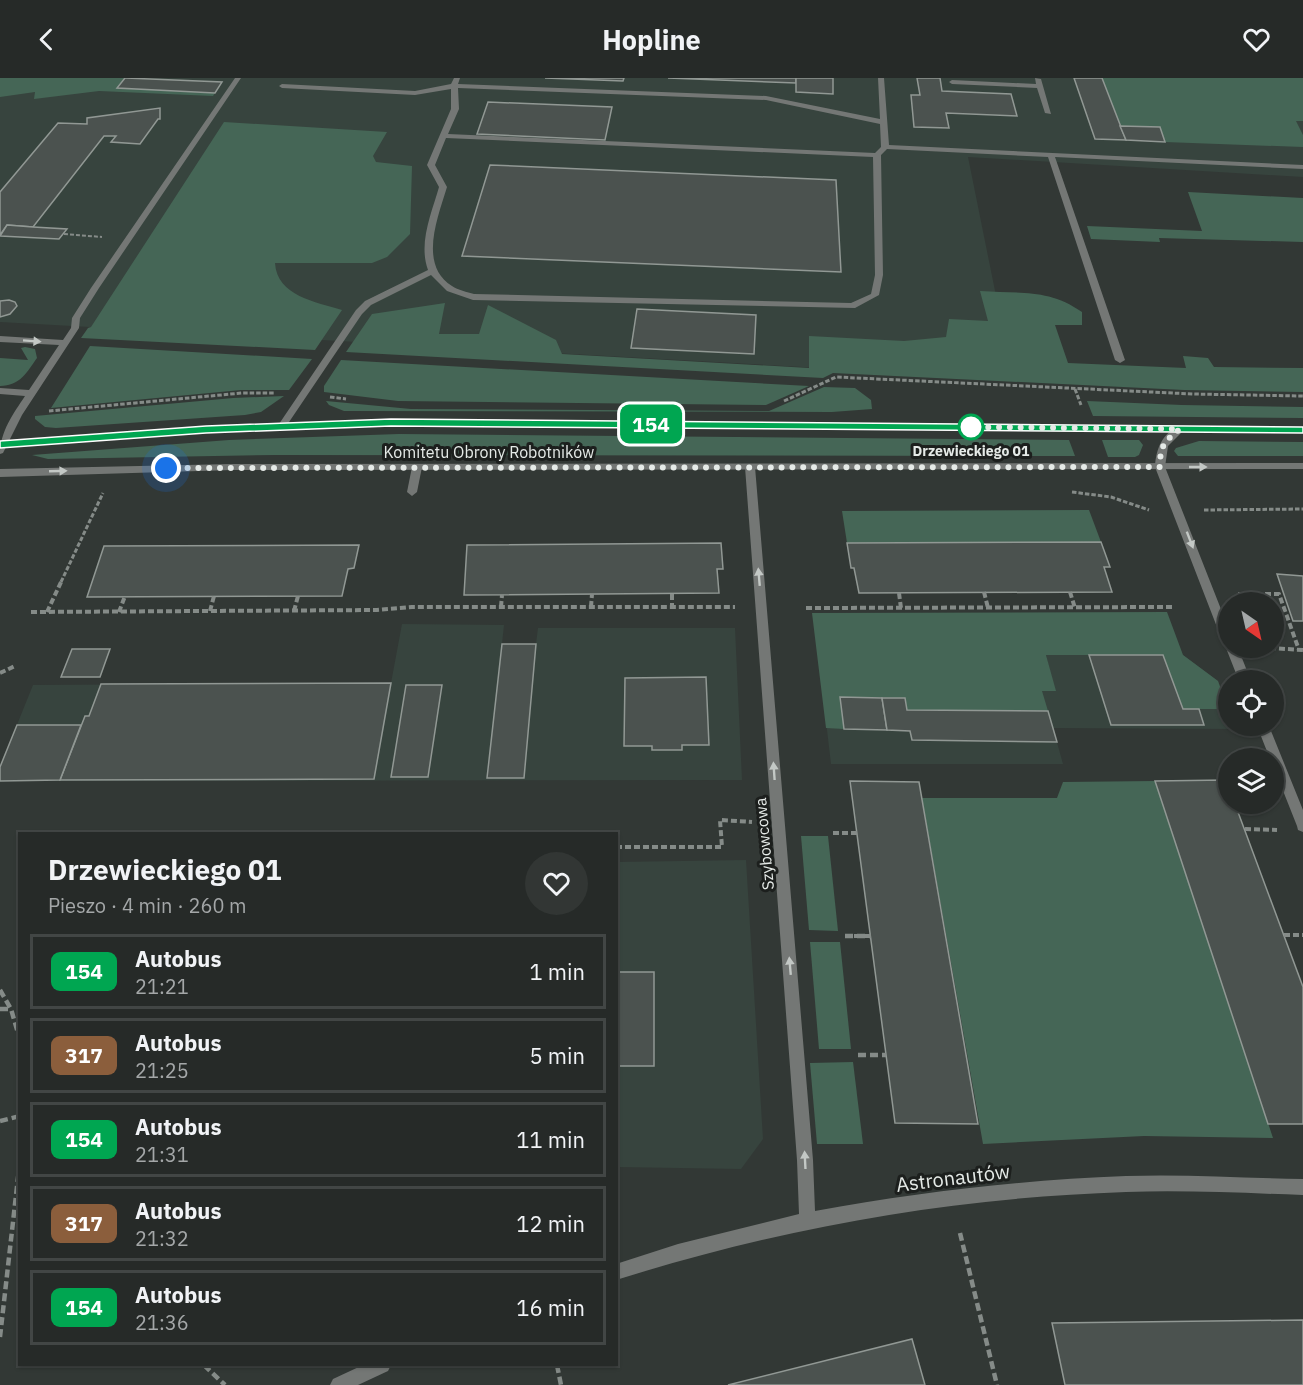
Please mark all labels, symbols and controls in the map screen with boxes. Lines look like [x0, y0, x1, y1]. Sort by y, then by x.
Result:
text: Hopline [602, 22, 701, 57]
icon: back [30, 23, 63, 56]
icon: heart [1240, 23, 1273, 56]
one-way arrow [23, 336, 42, 346]
line badge: 154 [616, 404, 686, 444]
text: 154 [632, 410, 670, 438]
marker: Drzewieckiego 01 [958, 414, 984, 440]
street label: Komitetu Obrony Robotników [384, 442, 594, 462]
place label: Drzewieckiego 01 [913, 442, 1030, 460]
your location [151, 453, 181, 483]
one-way arrow [1189, 462, 1208, 472]
one-way arrow [49, 466, 68, 475]
one-way arrow [1185, 532, 1195, 550]
one-way arrow [754, 567, 764, 586]
north arrow [1218, 592, 1284, 658]
map controls [1218, 592, 1284, 814]
button: locate [1218, 670, 1284, 736]
button: layers [1218, 748, 1284, 814]
one-way arrow [770, 762, 779, 781]
street label: Szybowcowa [750, 797, 778, 891]
text: Drzewieckiego 01 [48, 851, 282, 888]
button: heart [525, 852, 588, 915]
text: Pieszo · 4 min · 260 m [48, 892, 247, 919]
text: Autobus [135, 944, 222, 973]
one-way arrow [785, 956, 795, 975]
text: 154 [65, 957, 103, 985]
text: 1 min [529, 957, 585, 986]
text: 21:21 [135, 973, 189, 1000]
text: Autobus [135, 1028, 222, 1057]
text: 317 [65, 1041, 103, 1069]
text: 5 min [529, 1041, 585, 1070]
text: 21:25 [135, 1057, 189, 1084]
text: Autobus [135, 1112, 222, 1141]
text: 154 [65, 1125, 103, 1153]
text: 11 min [516, 1125, 585, 1154]
text: 21:31 [135, 1141, 189, 1168]
one-way arrow [800, 1151, 810, 1170]
street label: Astronautów [894, 1157, 1012, 1198]
text: Autobus [135, 1196, 222, 1225]
text: 317 [65, 1209, 103, 1237]
text: 12 min [516, 1209, 585, 1238]
text: 21:32 [135, 1225, 189, 1252]
text: Autobus [135, 1280, 222, 1309]
text: 154 [65, 1293, 103, 1321]
text: 16 min [516, 1293, 585, 1322]
text: 21:36 [135, 1309, 189, 1336]

